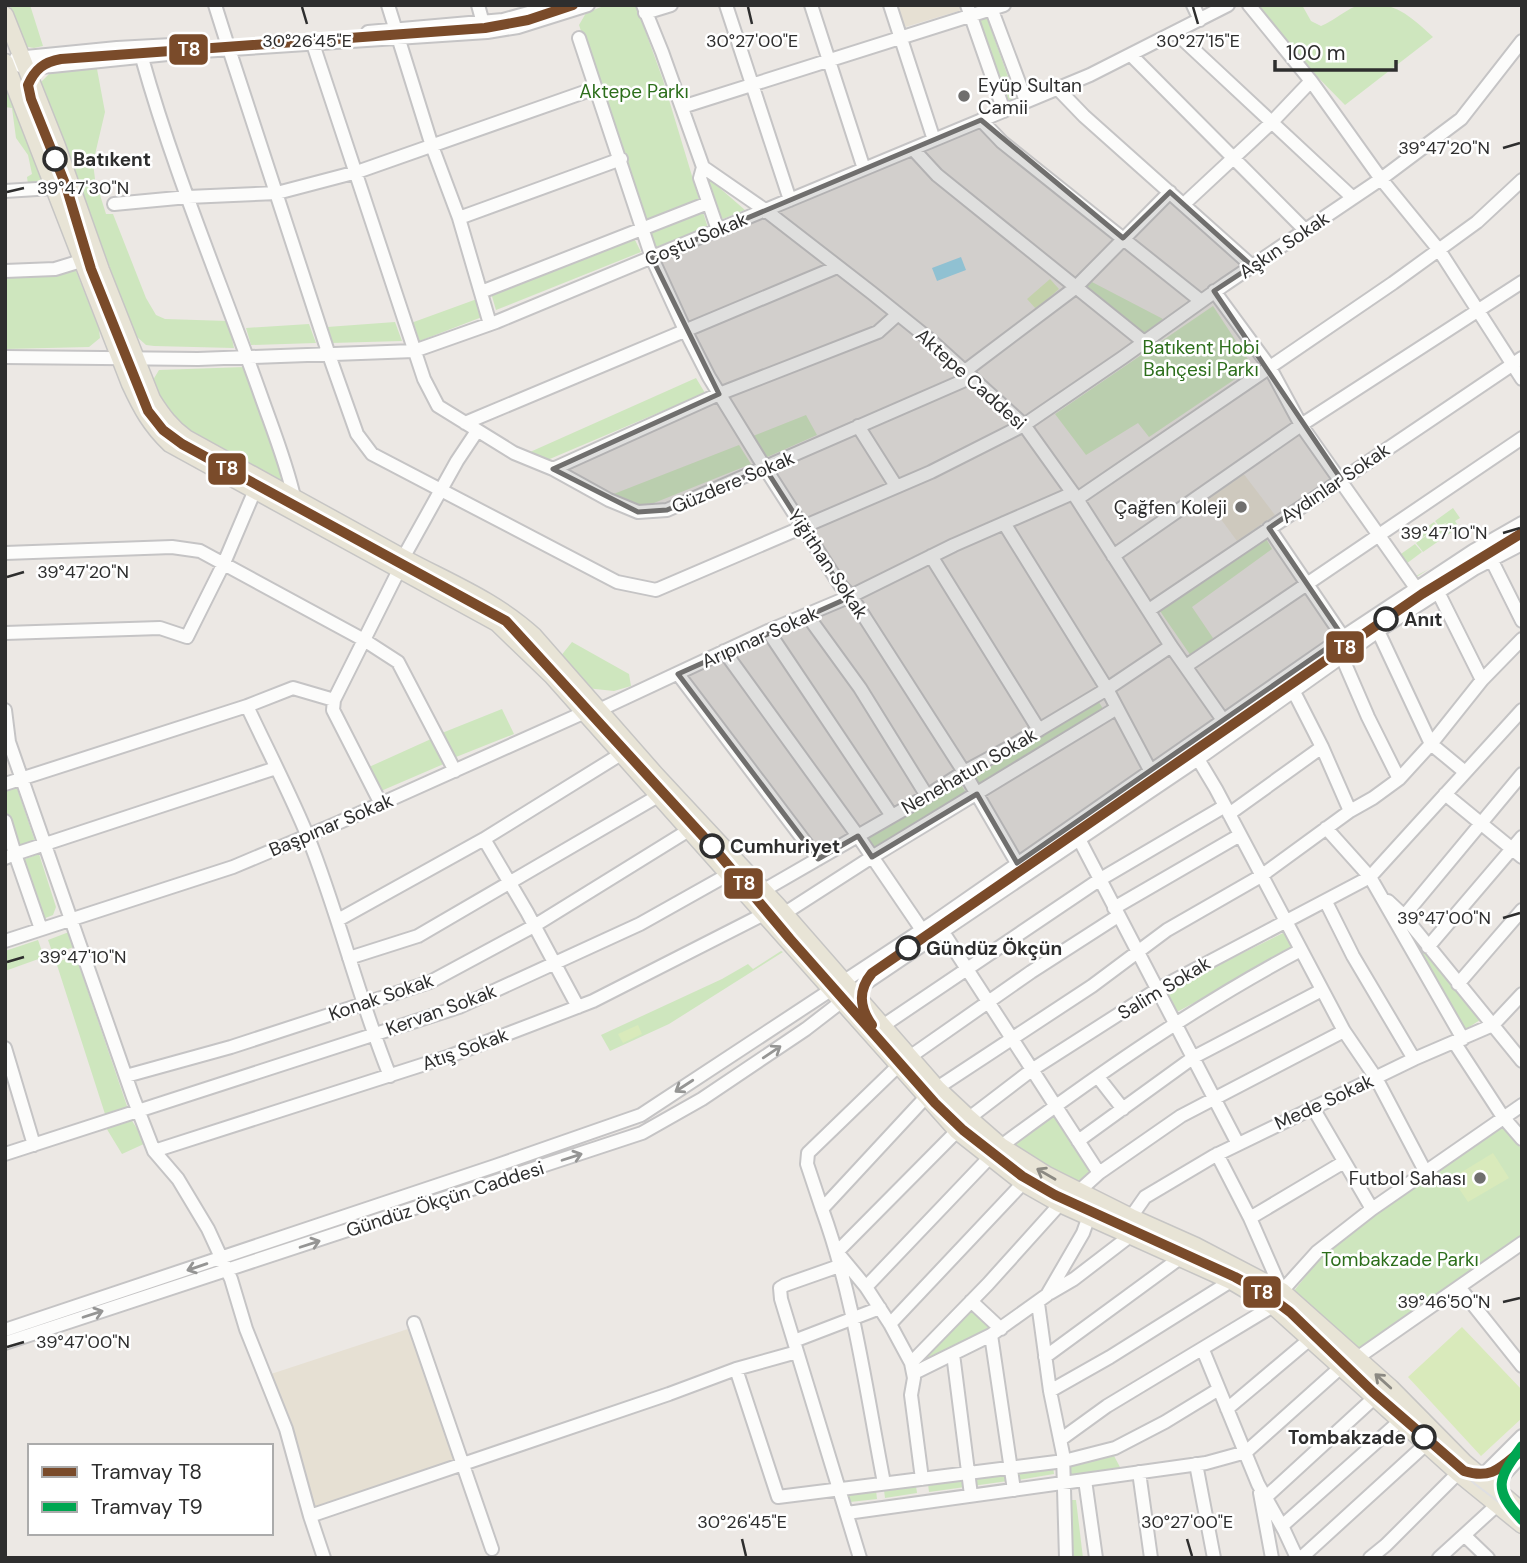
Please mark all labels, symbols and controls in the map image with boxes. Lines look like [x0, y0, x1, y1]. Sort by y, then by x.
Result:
scale bar [1275, 28, 1396, 72]
text: 30°26'45"E [262, 29, 352, 53]
text: 30°27'00"E [706, 29, 798, 53]
text: 30°27'15"E [1156, 29, 1240, 53]
line badge: T8 [168, 33, 209, 66]
text: T8 [177, 37, 201, 62]
text: 100 m [1286, 39, 1346, 67]
place label: Eyüp Sultan Camii [978, 73, 1082, 120]
park label: Aktepe Parkı [579, 79, 689, 104]
marker: Eyüp Sultan Camii [956, 88, 972, 104]
text: 39°47'20"N [1398, 136, 1490, 160]
marker: Batıkent [43, 147, 67, 171]
place label: Batıkent [73, 147, 151, 172]
text: 39°47'30"N [37, 176, 129, 200]
street label: Aşkın Sokak [1234, 205, 1334, 284]
street label: Coştu Sokak [641, 206, 751, 272]
street label: Aktepe Caddesi [910, 323, 1032, 435]
park label: Batıkent Hobi Bahçesi Parkı [1143, 335, 1259, 382]
street label: Aydınlar Sokak [1276, 437, 1395, 529]
street label: Güzdere Sokak [668, 445, 799, 519]
line badge: T8 [207, 452, 247, 486]
text: T8 [215, 456, 239, 481]
place label: Çağfen Koleji [1114, 495, 1227, 520]
marker: Çağfen Koleji [1233, 499, 1249, 515]
street label: Yiğithan Sokak [782, 504, 874, 624]
text: 39°47'10"N [1400, 521, 1488, 545]
text: 39°47'20"N [37, 560, 129, 584]
street label: Arıpınar Sokak [698, 600, 823, 674]
marker: Anıt [1374, 607, 1398, 631]
place label: Anıt [1404, 607, 1443, 632]
line badge: T8 [1325, 630, 1365, 664]
text: T8 [1333, 635, 1357, 660]
street label: Nenehatun Sokak [897, 722, 1042, 820]
street label: Başpınar Sokak [265, 787, 397, 862]
marker: Cumhuriyet [700, 834, 724, 858]
place label: Cumhuriyet [730, 834, 840, 859]
line badge: T8 [723, 867, 764, 900]
text: T8 [732, 871, 756, 896]
text: 39°47'00"N [1397, 906, 1491, 930]
marker: Gündüz Ökçün [896, 936, 920, 960]
place label: Gündüz Ökçün [926, 936, 1062, 961]
text: 39°47'10"N [39, 945, 127, 969]
street label: Salim Sokak [1113, 950, 1215, 1025]
street label: Konak Sokak [325, 967, 437, 1027]
street label: Kervan Sokak [382, 978, 500, 1042]
street label: Atış Sokak [419, 1022, 512, 1076]
one-way arrow [762, 1044, 781, 1059]
street label: Mede Sokak [1271, 1068, 1378, 1136]
one-way arrow [675, 1079, 695, 1093]
one-way arrow [561, 1150, 583, 1162]
street label: Gündüz Ökçün Caddesi [343, 1155, 547, 1243]
place label: Futbol Sahası [1349, 1166, 1466, 1191]
one-way arrow [1036, 1167, 1056, 1181]
marker: Futbol Sahası [1472, 1170, 1488, 1186]
one-way arrow [298, 1237, 320, 1249]
park label: Tombakzade Parkı [1321, 1247, 1479, 1272]
one-way arrow [186, 1262, 208, 1274]
line badge: T8 [1242, 1275, 1282, 1309]
text: T8 [1250, 1280, 1274, 1305]
text: 39°46'50"N [1397, 1290, 1491, 1314]
one-way arrow [82, 1307, 104, 1320]
text: 39°47'00"N [36, 1330, 130, 1354]
one-way arrow [1374, 1373, 1392, 1389]
place label: Tombakzade [1288, 1425, 1406, 1450]
marker: Tombakzade [1412, 1425, 1436, 1449]
legend [28, 1444, 273, 1535]
text: Tramvay T8 [91, 1458, 202, 1486]
text: Tramvay T9 [91, 1493, 203, 1521]
text: 30°26'45"E [697, 1510, 787, 1534]
text: 30°27'00"E [1141, 1510, 1233, 1534]

